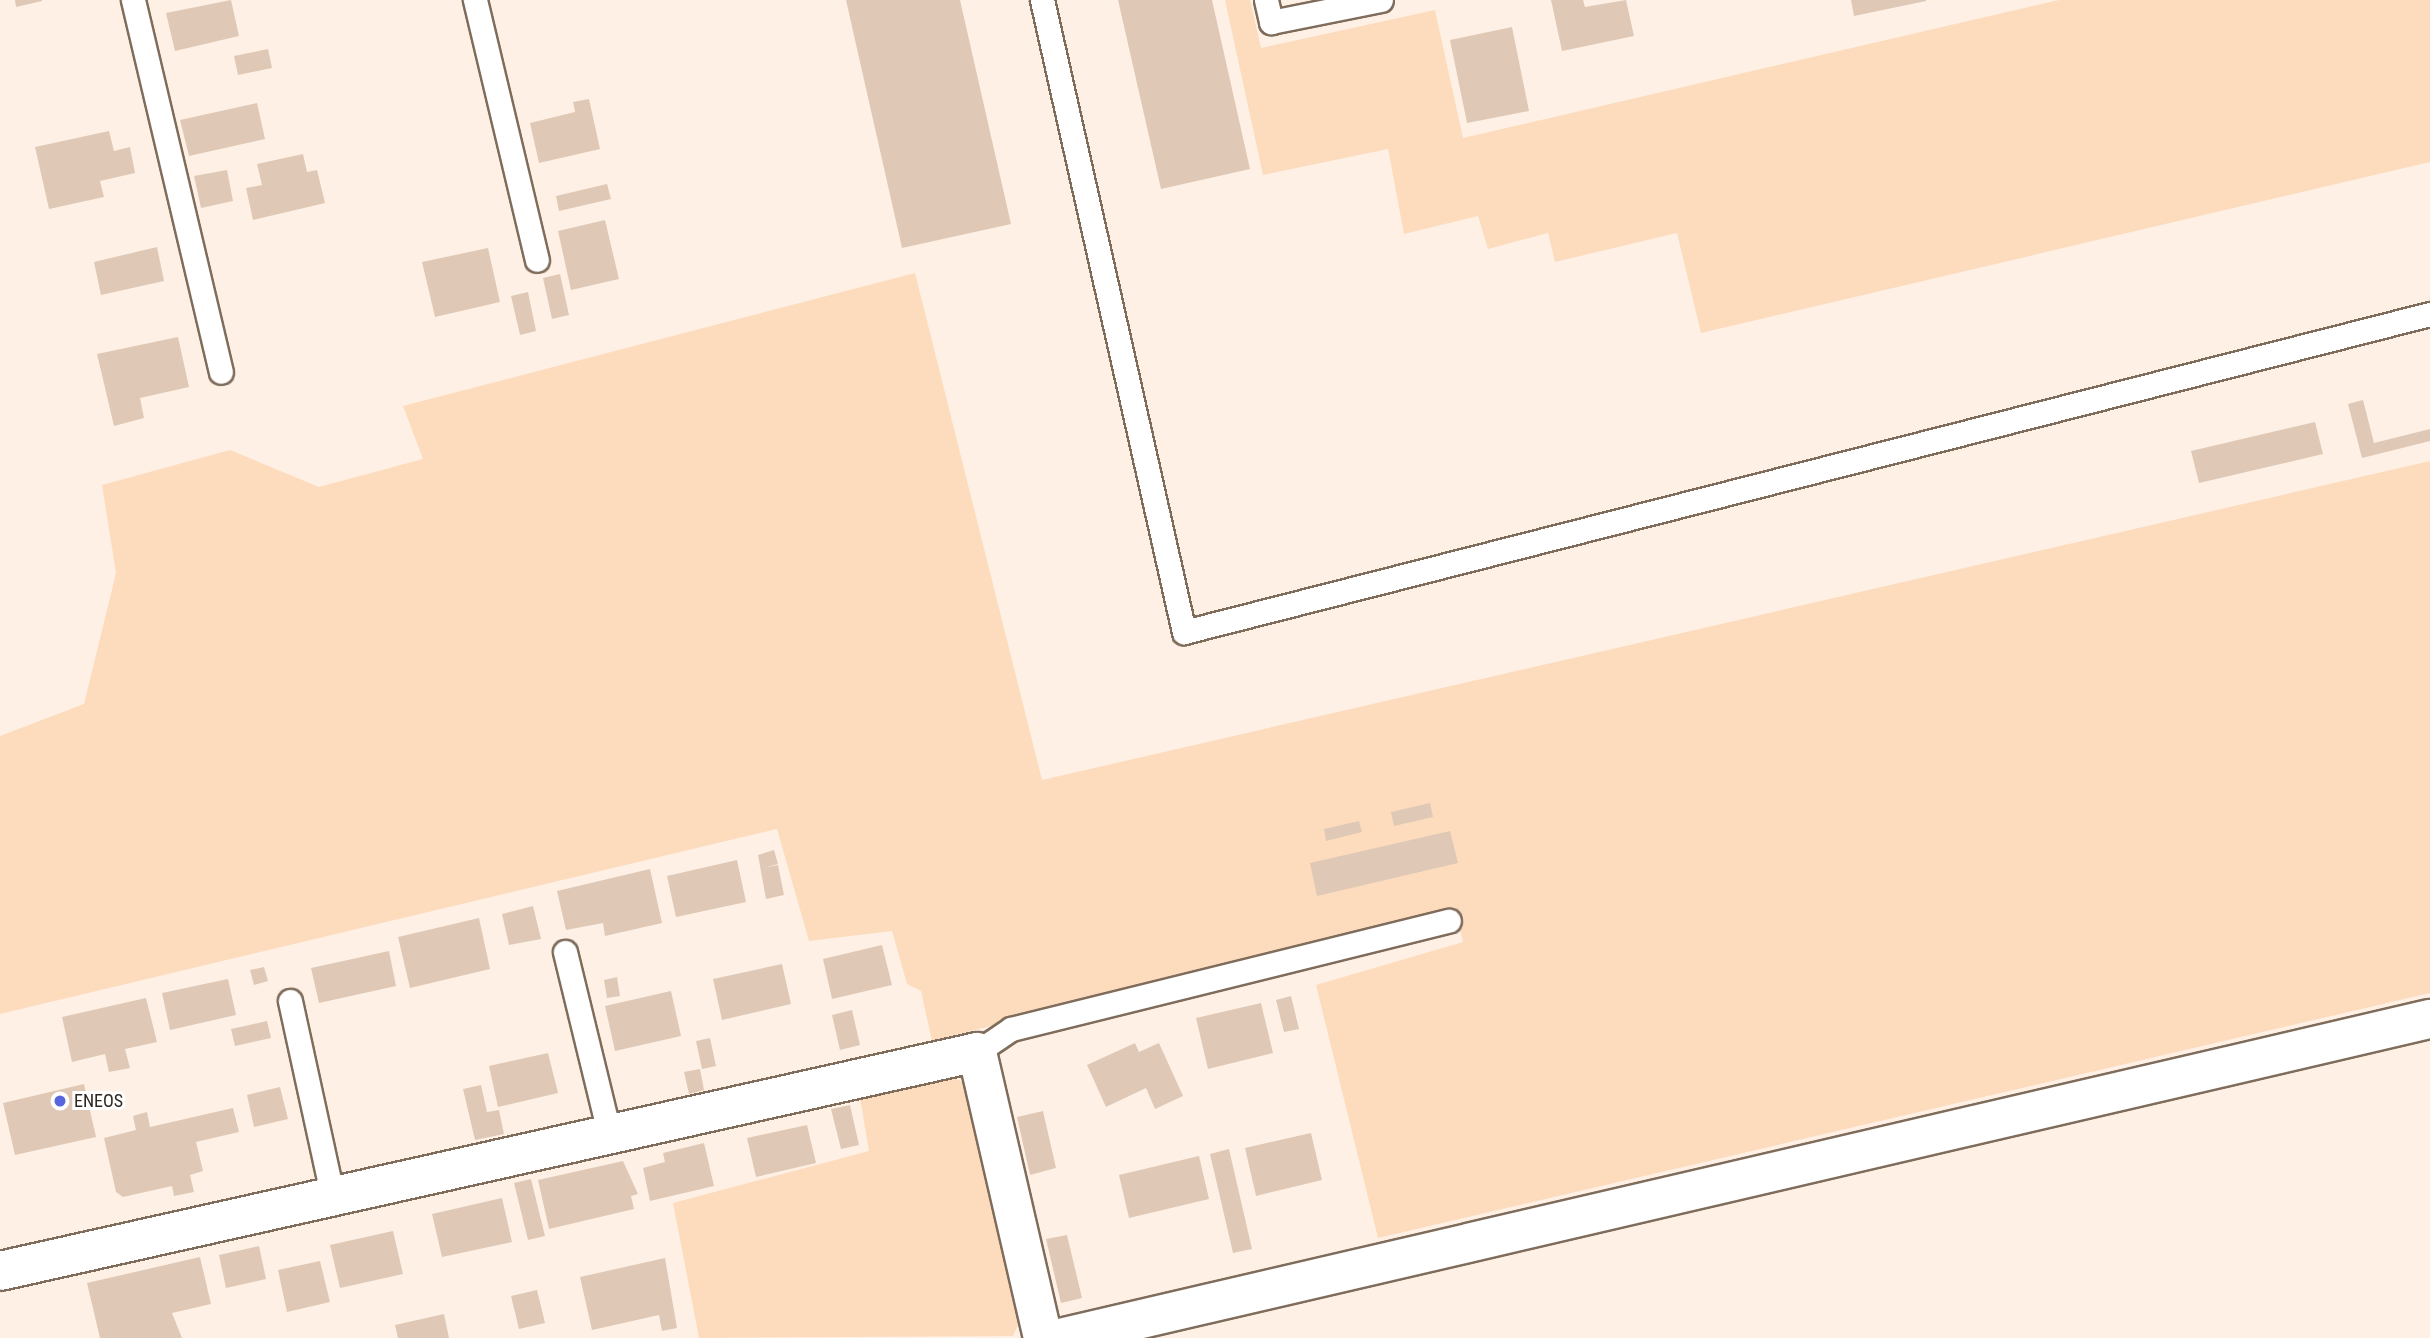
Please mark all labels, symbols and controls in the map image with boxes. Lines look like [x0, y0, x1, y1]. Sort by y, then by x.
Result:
place label: ENEOS [74, 1090, 123, 1112]
marker: ENEOS [52, 1093, 68, 1109]

